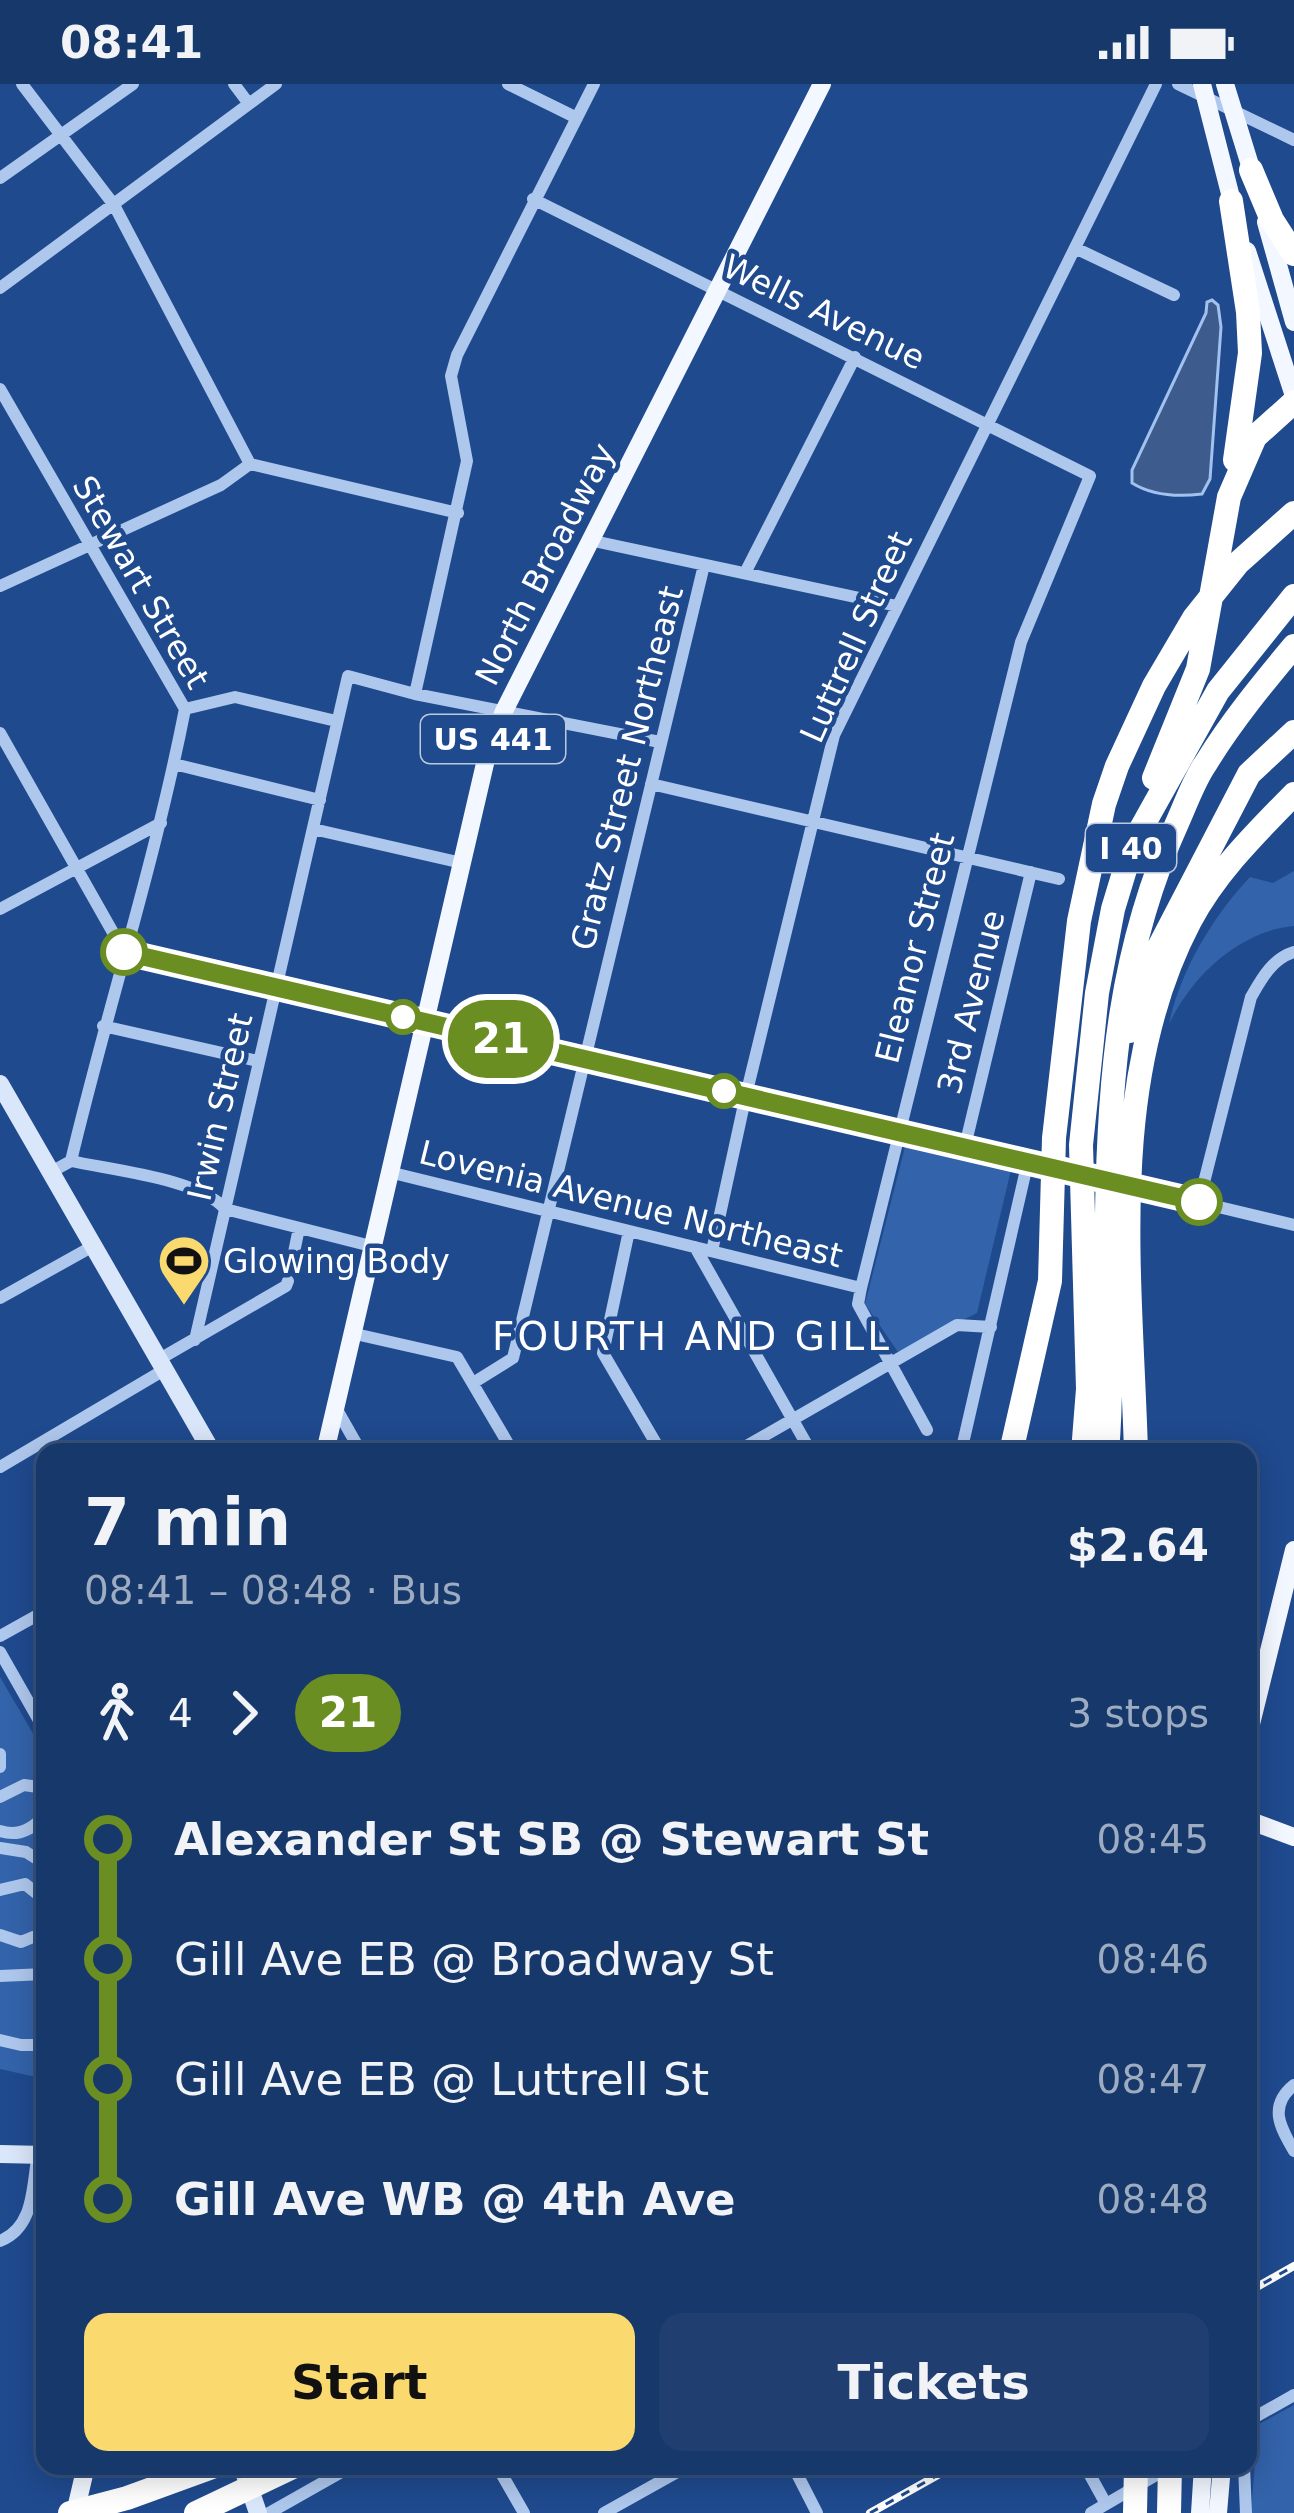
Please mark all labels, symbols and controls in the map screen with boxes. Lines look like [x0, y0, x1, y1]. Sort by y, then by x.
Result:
text: 08:41 [60, 16, 203, 69]
street label: Wells Avenue [717, 246, 931, 378]
street label: North Broadway [467, 436, 623, 692]
street label: Stewart Street [64, 469, 218, 695]
street label: Luttrell Street [792, 525, 920, 749]
street label: Gratz Street Northeast [563, 582, 691, 954]
road number: US 441 [421, 715, 565, 763]
road number: I 40 [1086, 824, 1176, 872]
street label: Eleanor Street [868, 829, 962, 1067]
street label: 3rd Avenue [929, 906, 1013, 1098]
unlabelled marker [102, 930, 146, 974]
line badge: 21 [447, 1000, 555, 1078]
unlabelled marker [387, 1001, 419, 1033]
street label: Irwin Street [180, 1009, 261, 1205]
text: 21 [472, 1014, 530, 1063]
unlabelled marker [708, 1075, 740, 1107]
street label: Lovenia Avenue Northeast [415, 1133, 847, 1276]
unlabelled marker [1177, 1180, 1221, 1224]
sports icon: Glowing Body [156, 1233, 212, 1307]
place label: Glowing Body [223, 1242, 450, 1281]
district label: FOURTH AND GILL [492, 1314, 892, 1359]
text: 7 min [84, 1484, 291, 1561]
text: $2.64 [1067, 1519, 1209, 1572]
text: 08:41 – 08:48 · Bus [84, 1568, 462, 1613]
icon: walk [84, 1680, 150, 1746]
icon: forward [211, 1680, 277, 1746]
text: 21 [319, 1688, 377, 1737]
text: 4 [168, 1691, 193, 1736]
text: 3 stops [1067, 1691, 1209, 1736]
text: Alexander St SB @ Stewart St [174, 1813, 929, 1866]
text: 08:45 [1097, 1817, 1209, 1862]
text: Gill Ave EB @ Broadway St [174, 1933, 774, 1986]
text: 08:46 [1097, 1937, 1209, 1982]
text: Gill Ave EB @ Luttrell St [174, 2053, 709, 2106]
text: 08:47 [1097, 2057, 1209, 2102]
text: Gill Ave WB @ 4th Ave [174, 2173, 736, 2226]
text: 08:48 [1097, 2177, 1209, 2222]
button: Start [84, 2313, 635, 2451]
button: Tickets [659, 2313, 1209, 2451]

